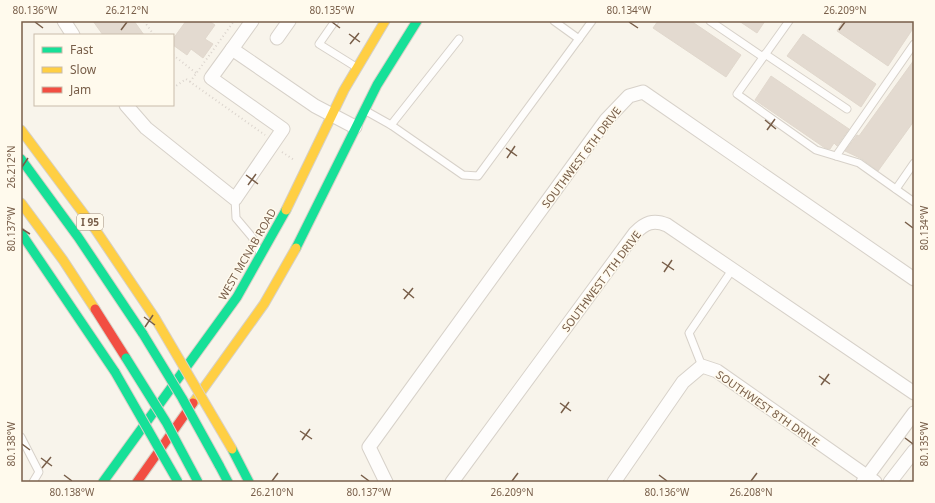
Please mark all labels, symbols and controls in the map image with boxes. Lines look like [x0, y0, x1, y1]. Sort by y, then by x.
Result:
text: 80.136°W [13, 3, 58, 17]
text: 26.212°N [105, 3, 149, 17]
text: 80.135°W [310, 3, 355, 17]
text: 80.134°W [607, 3, 652, 17]
text: 26.209°N [823, 3, 867, 17]
legend [34, 34, 174, 106]
text: Fast [70, 41, 94, 58]
text: Slow [70, 61, 97, 78]
text: Jam [69, 81, 91, 98]
street label: SOUTHWEST 6TH DRIVE [538, 103, 624, 211]
text: 26.212°N [4, 145, 18, 189]
street label: WEST MCNAB ROAD [215, 205, 279, 303]
text: 80.134°W [917, 205, 931, 250]
text: 80.137°W [4, 206, 18, 251]
road number: I 95 [77, 214, 103, 230]
street label: SOUTHWEST 7TH DRIVE [558, 227, 644, 335]
street label: SOUTHWEST 8TH DRIVE [713, 367, 823, 449]
text: 80.138°W [4, 421, 18, 466]
text: 80.135°W [917, 421, 931, 466]
text: 80.138°W [50, 485, 95, 499]
text: 26.210°N [250, 485, 294, 499]
text: 80.137°W [347, 485, 392, 499]
text: 26.209°N [490, 485, 534, 499]
text: 80.136°W [645, 485, 690, 499]
text: 26.208°N [729, 485, 773, 499]

